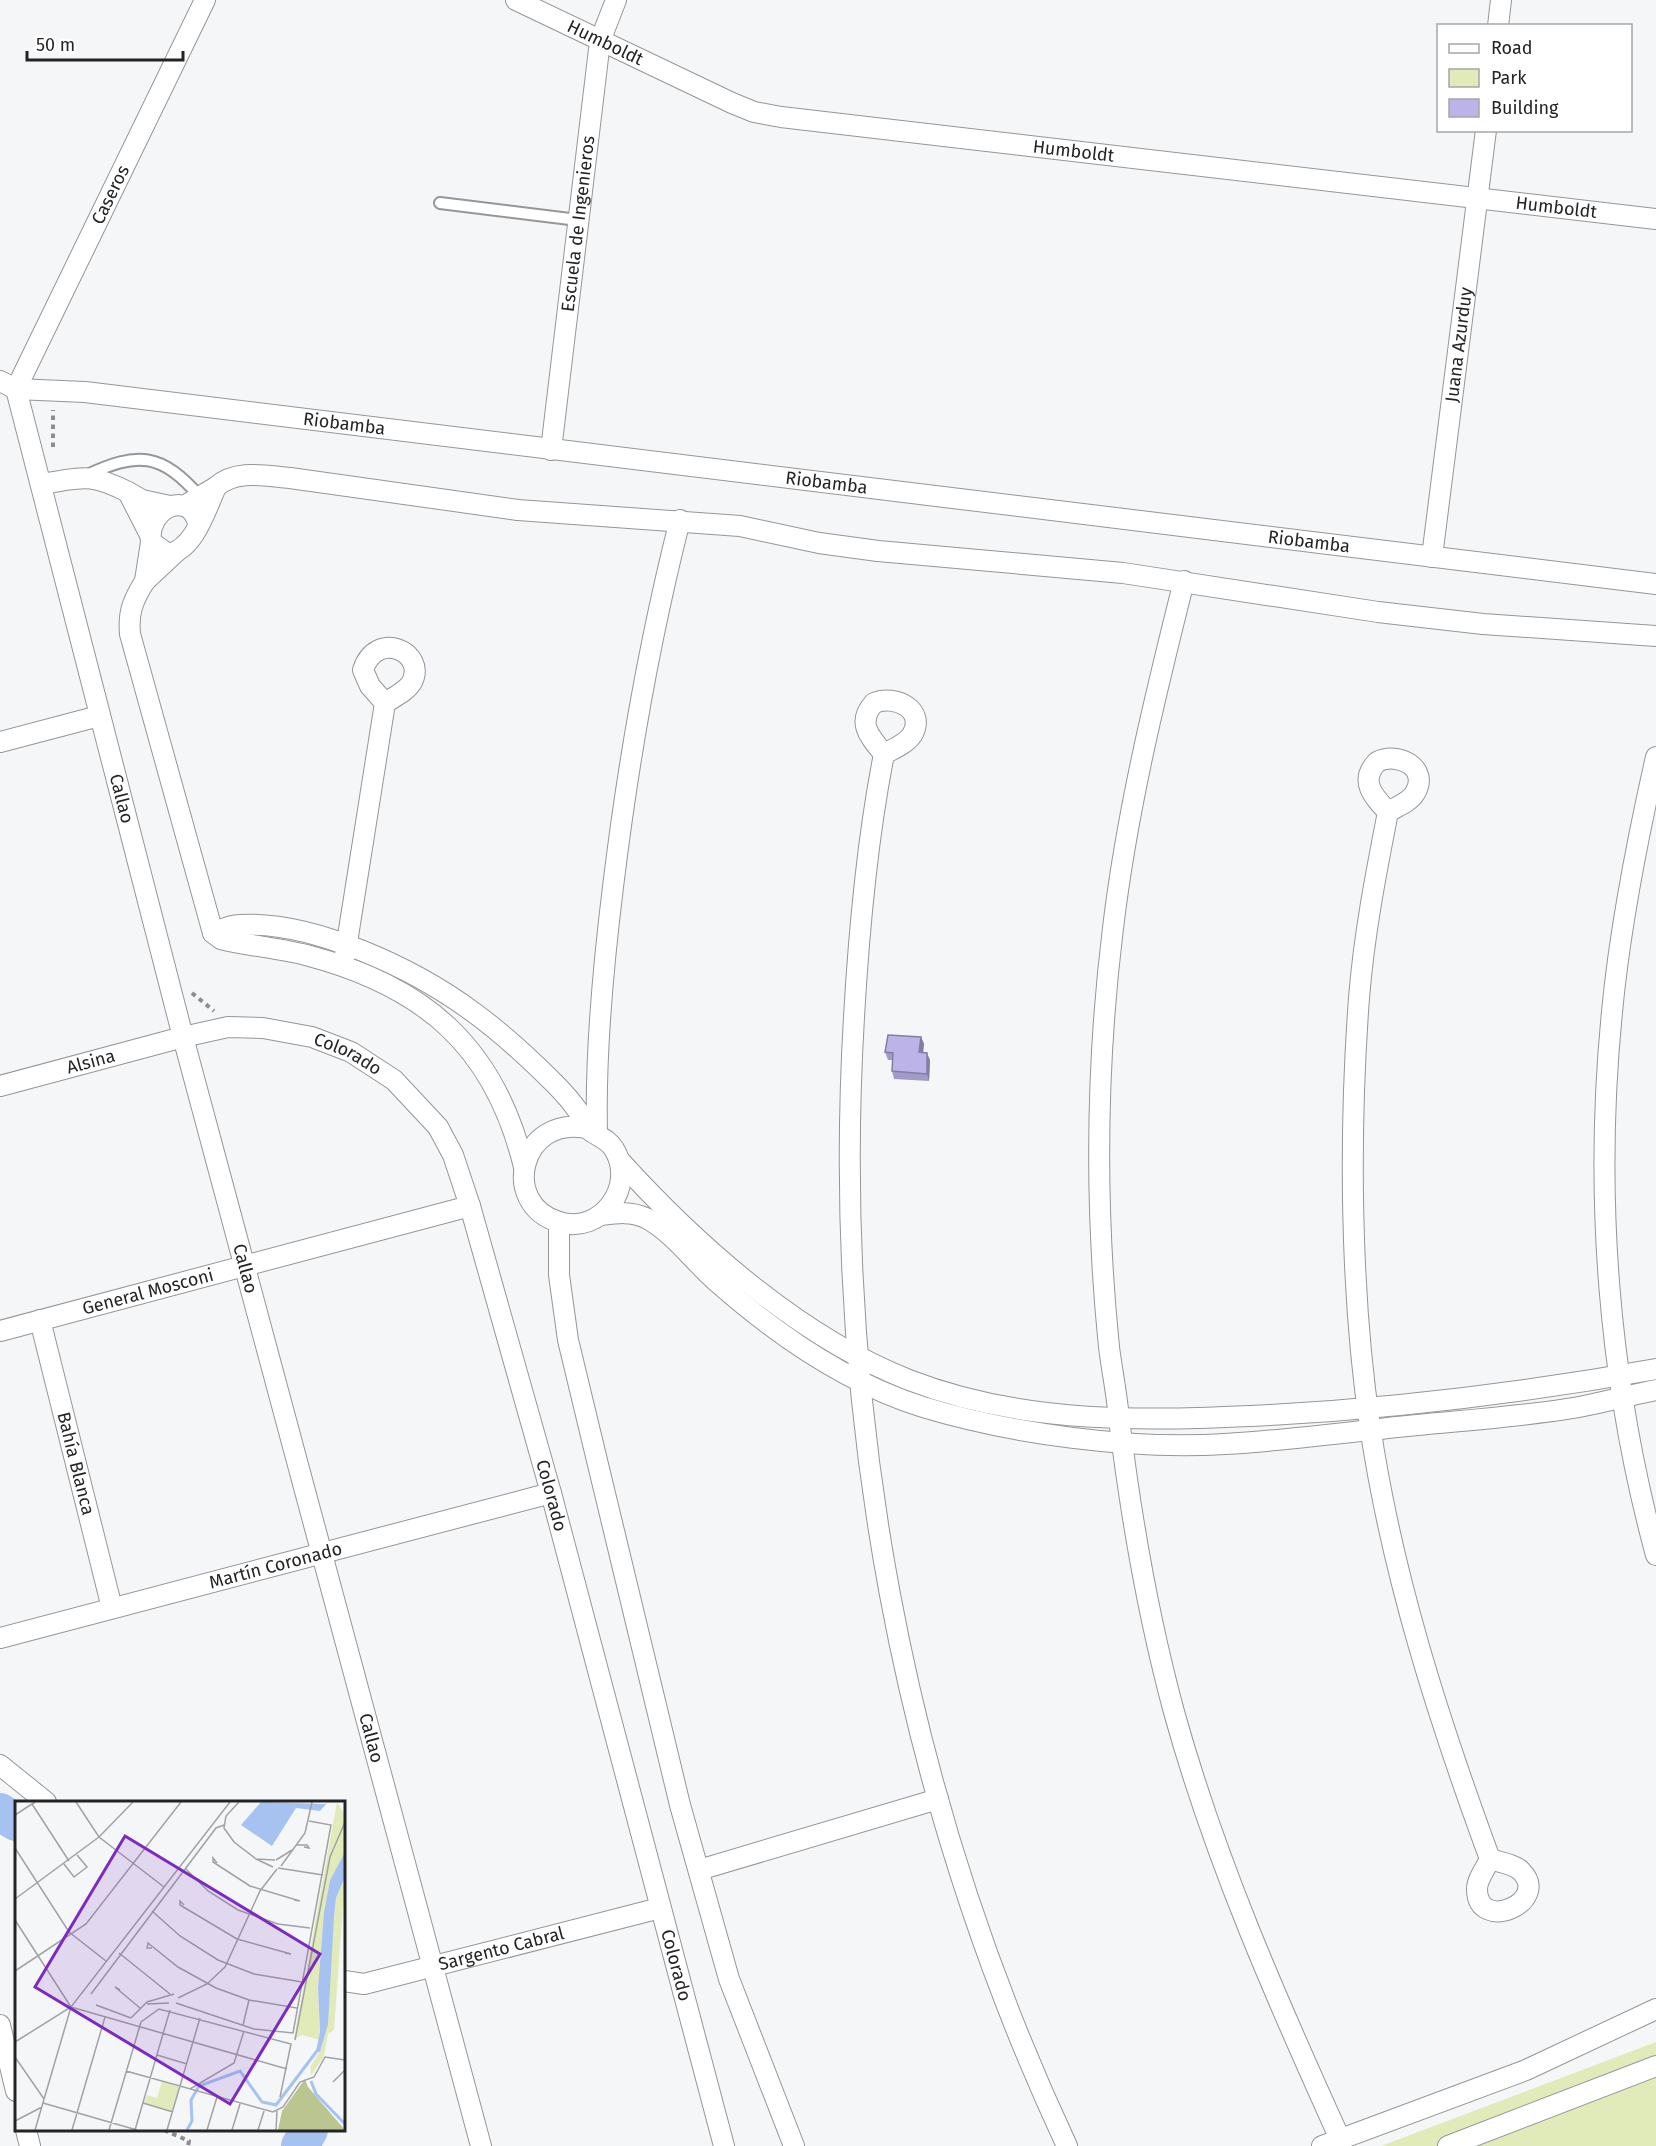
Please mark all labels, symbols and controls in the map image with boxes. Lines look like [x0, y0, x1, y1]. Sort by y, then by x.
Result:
street label: Humboldt [564, 15, 647, 70]
scale bar [27, 24, 183, 62]
legend [1437, 24, 1632, 132]
text: 50 m [36, 34, 75, 56]
text: Road [1491, 37, 1533, 59]
text: Park [1491, 67, 1527, 89]
text: Building [1491, 97, 1559, 119]
street label: Escuela de Ingenieros [557, 134, 600, 313]
street label: Humboldt [1032, 135, 1116, 167]
street label: Caseros [87, 162, 134, 228]
street label: Humboldt [1514, 192, 1599, 223]
street label: Juana Azurduy [1441, 286, 1477, 404]
street label: Riobamba [302, 408, 386, 440]
street label: Riobamba [784, 467, 869, 499]
street label: Riobamba [1267, 526, 1351, 558]
street label: Callao [105, 772, 138, 826]
street label: Colorado [311, 1028, 386, 1080]
street label: Alsina [64, 1045, 118, 1079]
street label: Callao [228, 1241, 262, 1296]
street label: General Mosconi [80, 1264, 216, 1320]
street label: Bahía Blanca [52, 1410, 99, 1518]
street label: Colorado [531, 1457, 572, 1534]
street label: Martín Coronado [207, 1537, 344, 1593]
street label: Callao [354, 1711, 389, 1765]
inset map [15, 1801, 345, 2131]
street label: Sargento Cabral [436, 1922, 566, 1975]
street label: Colorado [656, 1927, 696, 2003]

